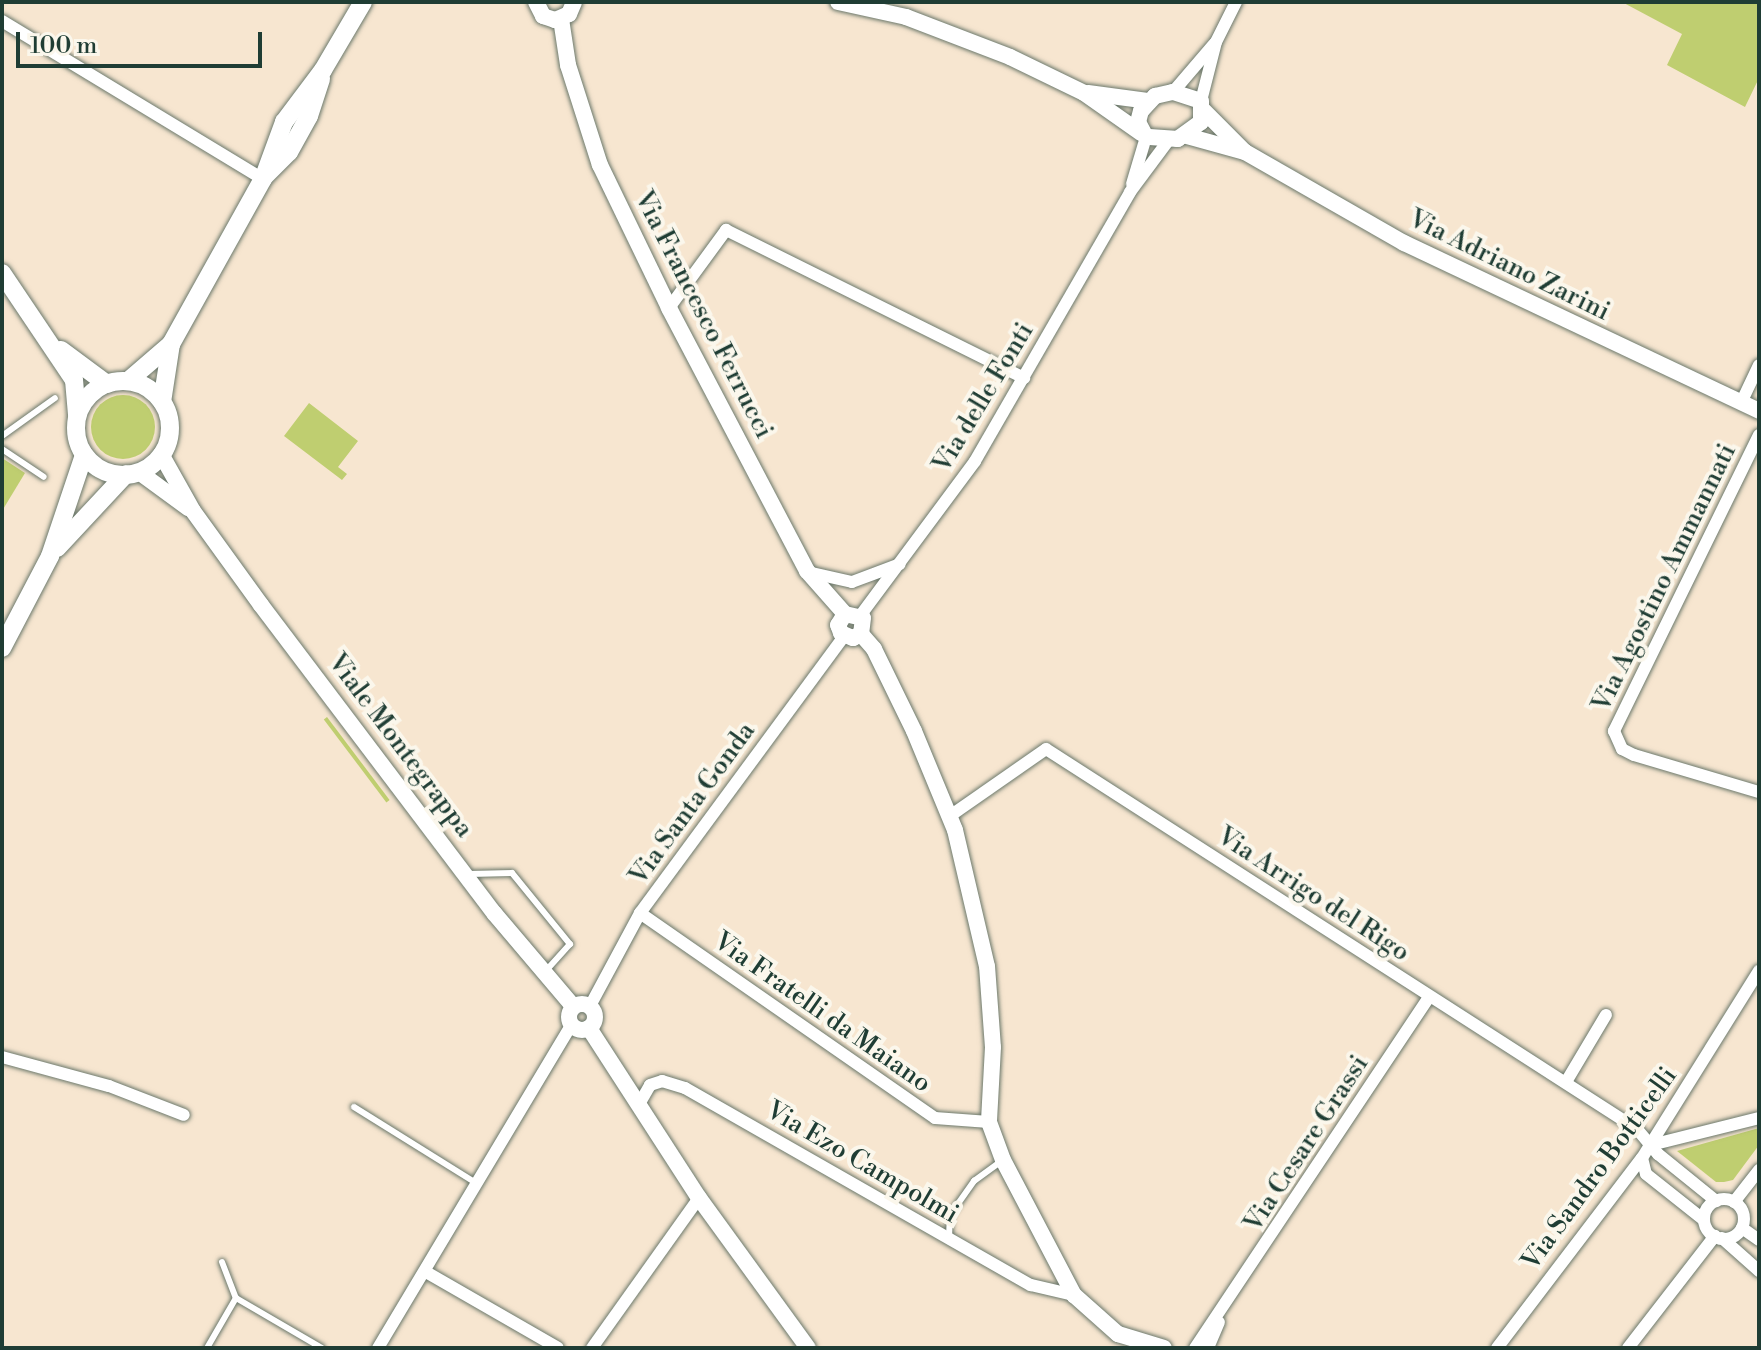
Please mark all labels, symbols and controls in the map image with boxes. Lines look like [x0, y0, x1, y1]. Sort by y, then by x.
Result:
scale bar [20, 16, 266, 66]
text: 100 m [30, 31, 97, 61]
street label: Via Francesco Ferrucci [627, 186, 779, 444]
street label: Via Adriano Zarini [1403, 204, 1615, 328]
street label: Via delle Fonti [927, 317, 1041, 479]
street label: Via Agostino Ammannati [1587, 439, 1743, 717]
street label: Viale Montegrappa [321, 648, 479, 844]
street label: Via Santa Gonda [624, 717, 762, 891]
street label: Via Arrigo del Rigo [1211, 821, 1415, 969]
street label: Via Fratelli da Maiano [707, 926, 937, 1100]
street label: Via Cesare Grassi [1238, 1050, 1376, 1238]
street label: Via Sandro Botticelli [1516, 1061, 1684, 1277]
street label: Via Ezo Campolmi [760, 1095, 964, 1231]

